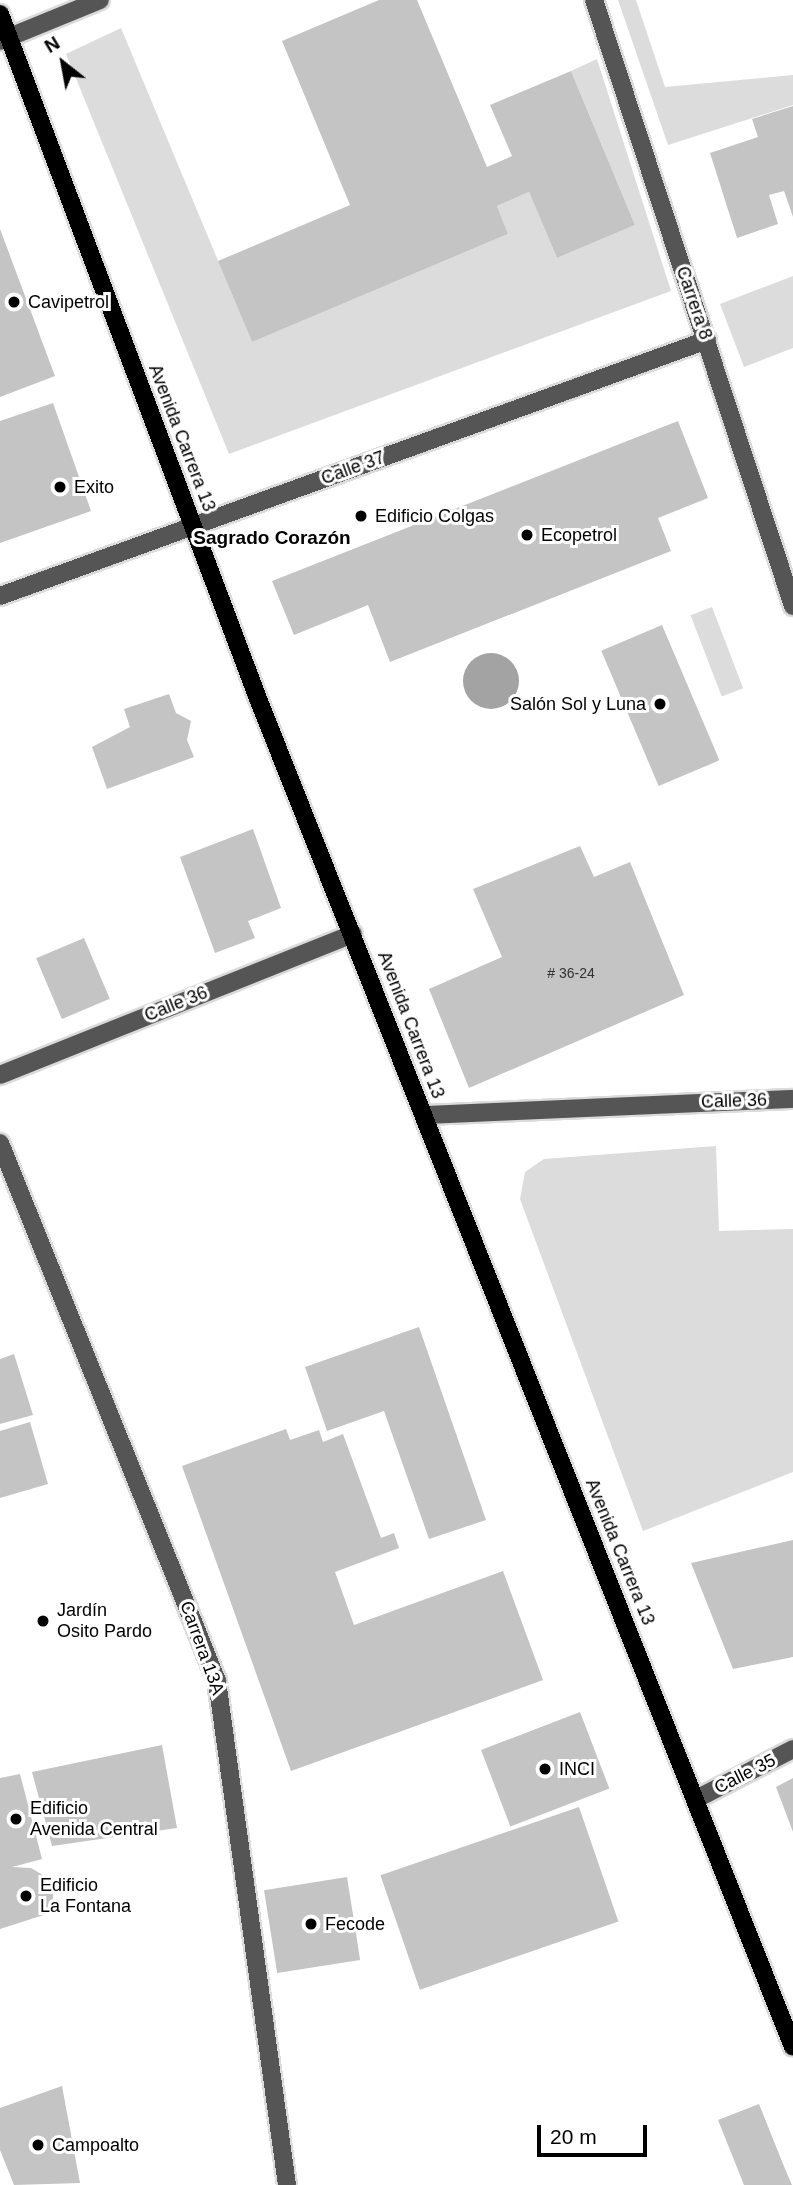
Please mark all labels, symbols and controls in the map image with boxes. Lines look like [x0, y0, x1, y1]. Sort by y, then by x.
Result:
north arrow [28, 28, 98, 98]
text: N [41, 32, 63, 57]
street label: Carrera 8 [671, 264, 717, 342]
place label: Cavipetrol [28, 291, 109, 313]
marker: Cavipetrol [6, 294, 22, 310]
street label: Avenida Carrera 13 [144, 361, 220, 515]
street label: Calle 37 [318, 447, 388, 489]
place label: Exito [74, 476, 114, 498]
marker: Exito [52, 479, 68, 495]
place label: Edificio Colgas [375, 505, 494, 527]
marker: Edificio Colgas [353, 508, 369, 524]
place label: Ecopetrol [541, 524, 617, 546]
district label: Sagrado Corazón [193, 527, 351, 549]
marker: Ecopetrol [519, 527, 535, 543]
place label: Salón Sol y Luna [510, 693, 646, 715]
marker: Salón Sol y Luna [652, 696, 668, 712]
street label: Avenida Carrera 13 [373, 948, 449, 1102]
house number: # 36-24 [547, 965, 595, 981]
street label: Calle 36 [141, 982, 211, 1026]
street label: Calle 36 [701, 1089, 767, 1113]
street label: Avenida Carrera 13 [581, 1476, 659, 1628]
street label: Carrera 13A [175, 1598, 229, 1698]
place label: Jardín Osito Pardo [57, 1600, 152, 1642]
marker: Jardín Osito Pardo [35, 1613, 51, 1629]
street label: Calle 35 [711, 1749, 779, 1799]
place label: INCI [559, 1758, 595, 1780]
marker: INCI [537, 1761, 553, 1777]
place label: Edificio Avenida Central [30, 1798, 158, 1840]
marker: Edificio Avenida Central [8, 1811, 24, 1827]
place label: Edificio La Fontana [40, 1875, 131, 1918]
marker: Edificio La Fontana [18, 1888, 34, 1904]
place label: Fecode [325, 1913, 385, 1935]
marker: Fecode [303, 1916, 319, 1932]
scale bar [541, 2112, 651, 2156]
text: 20 m [550, 2125, 597, 2148]
place label: Campoalto [52, 2134, 139, 2156]
marker: Campoalto [30, 2137, 46, 2153]

